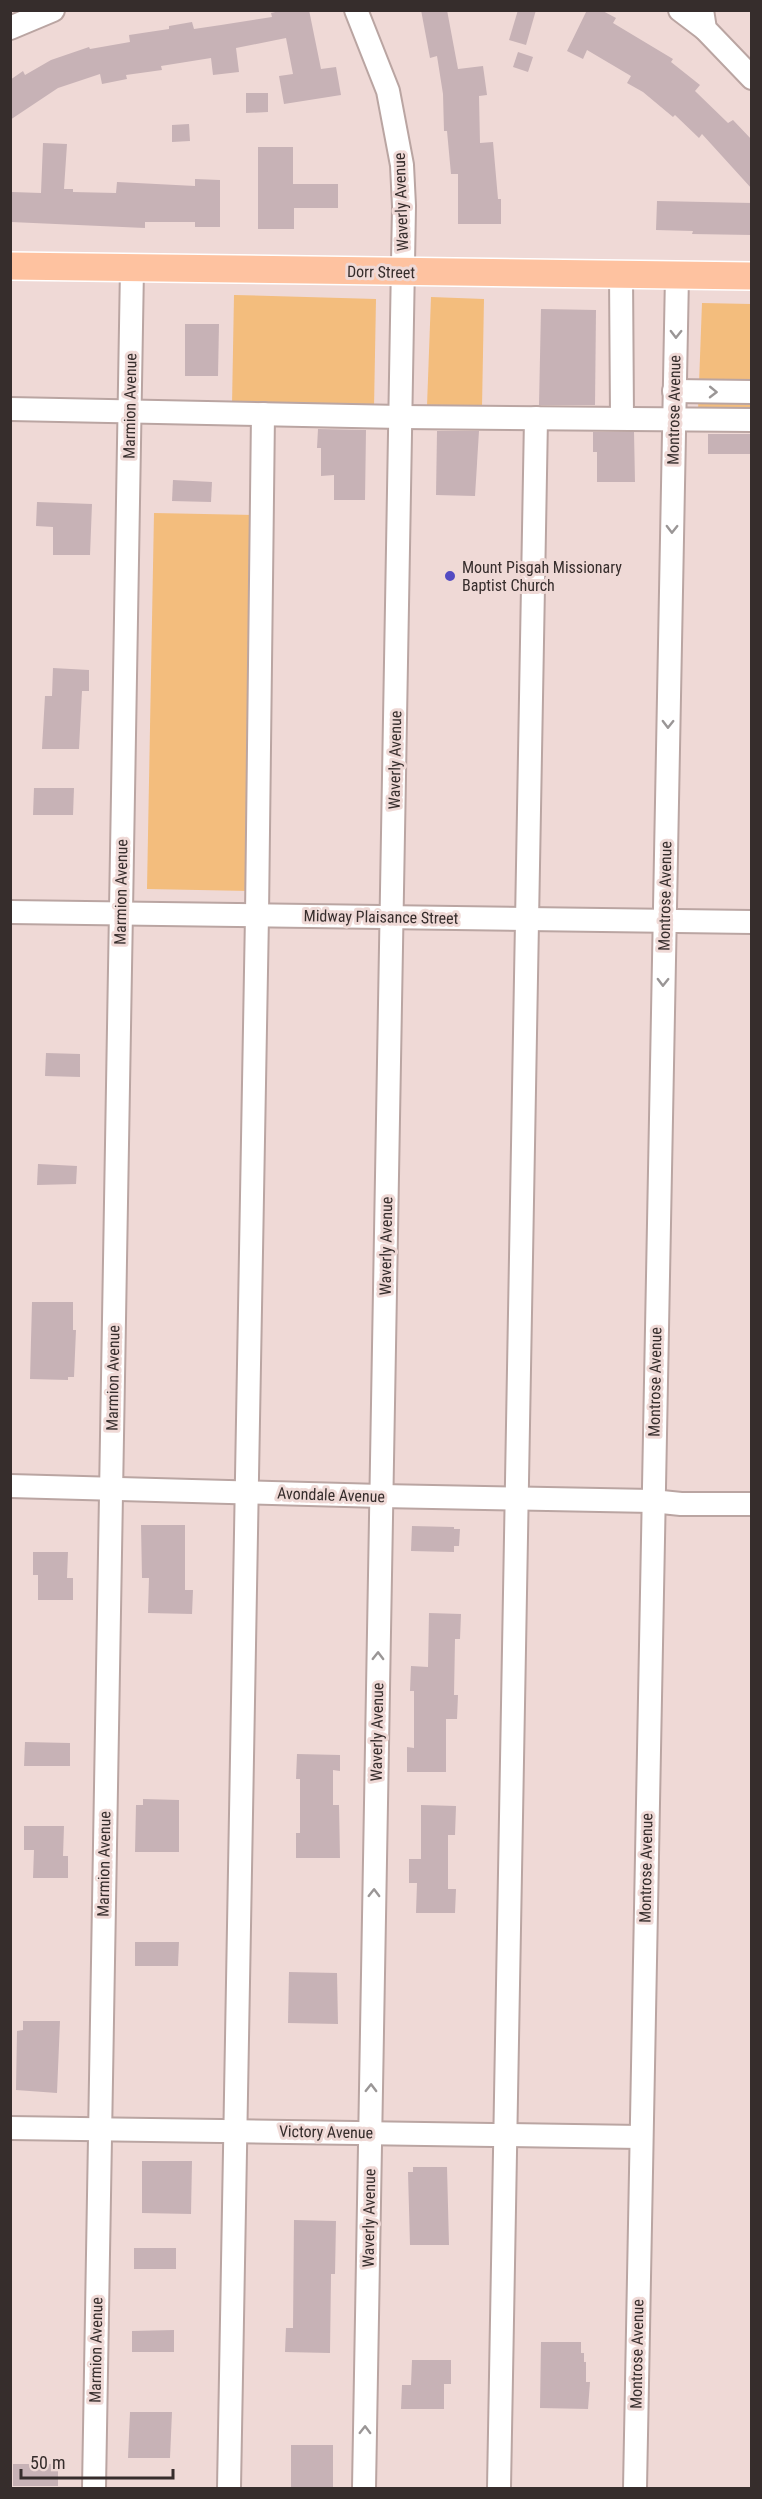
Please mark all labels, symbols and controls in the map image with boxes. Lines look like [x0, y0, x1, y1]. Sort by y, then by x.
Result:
street label: Waverly Avenue [390, 152, 412, 252]
street label: Dorr Street [347, 262, 415, 282]
one-way arrow [669, 329, 682, 338]
street label: Marmion Avenue [120, 353, 140, 459]
street label: Montrose Avenue [664, 355, 684, 465]
one-way arrow [708, 386, 717, 398]
one-way arrow [665, 524, 678, 533]
place label: Mount Pisgah Missionary Baptist Church [462, 558, 622, 595]
marker: Mount Pisgah Missionary Baptist Church [443, 569, 457, 583]
street label: Waverly Avenue [385, 711, 405, 809]
one-way arrow [662, 719, 674, 728]
street label: Marmion Avenue [111, 839, 131, 945]
street label: Montrose Avenue [655, 841, 675, 951]
street label: Midway Plaisance Street [304, 906, 459, 928]
one-way arrow [657, 977, 669, 986]
street label: Waverly Avenue [376, 1197, 396, 1295]
street label: Marmion Avenue [103, 1325, 123, 1431]
street label: Montrose Avenue [645, 1327, 665, 1437]
street label: Avondale Avenue [277, 1484, 385, 1506]
one-way arrow [372, 1652, 384, 1661]
street label: Waverly Avenue [367, 1683, 387, 1781]
street label: Marmion Avenue [94, 1811, 114, 1917]
street label: Montrose Avenue [636, 1813, 656, 1923]
one-way arrow [368, 1889, 380, 1898]
one-way arrow [365, 2084, 377, 2093]
street label: Victory Avenue [279, 2122, 373, 2142]
street label: Waverly Avenue [359, 2169, 379, 2267]
street label: Marmion Avenue [86, 2297, 106, 2403]
street label: Montrose Avenue [627, 2299, 647, 2409]
one-way arrow [359, 2426, 372, 2435]
scale bar [21, 2442, 172, 2480]
text: 50 m [30, 2452, 65, 2473]

